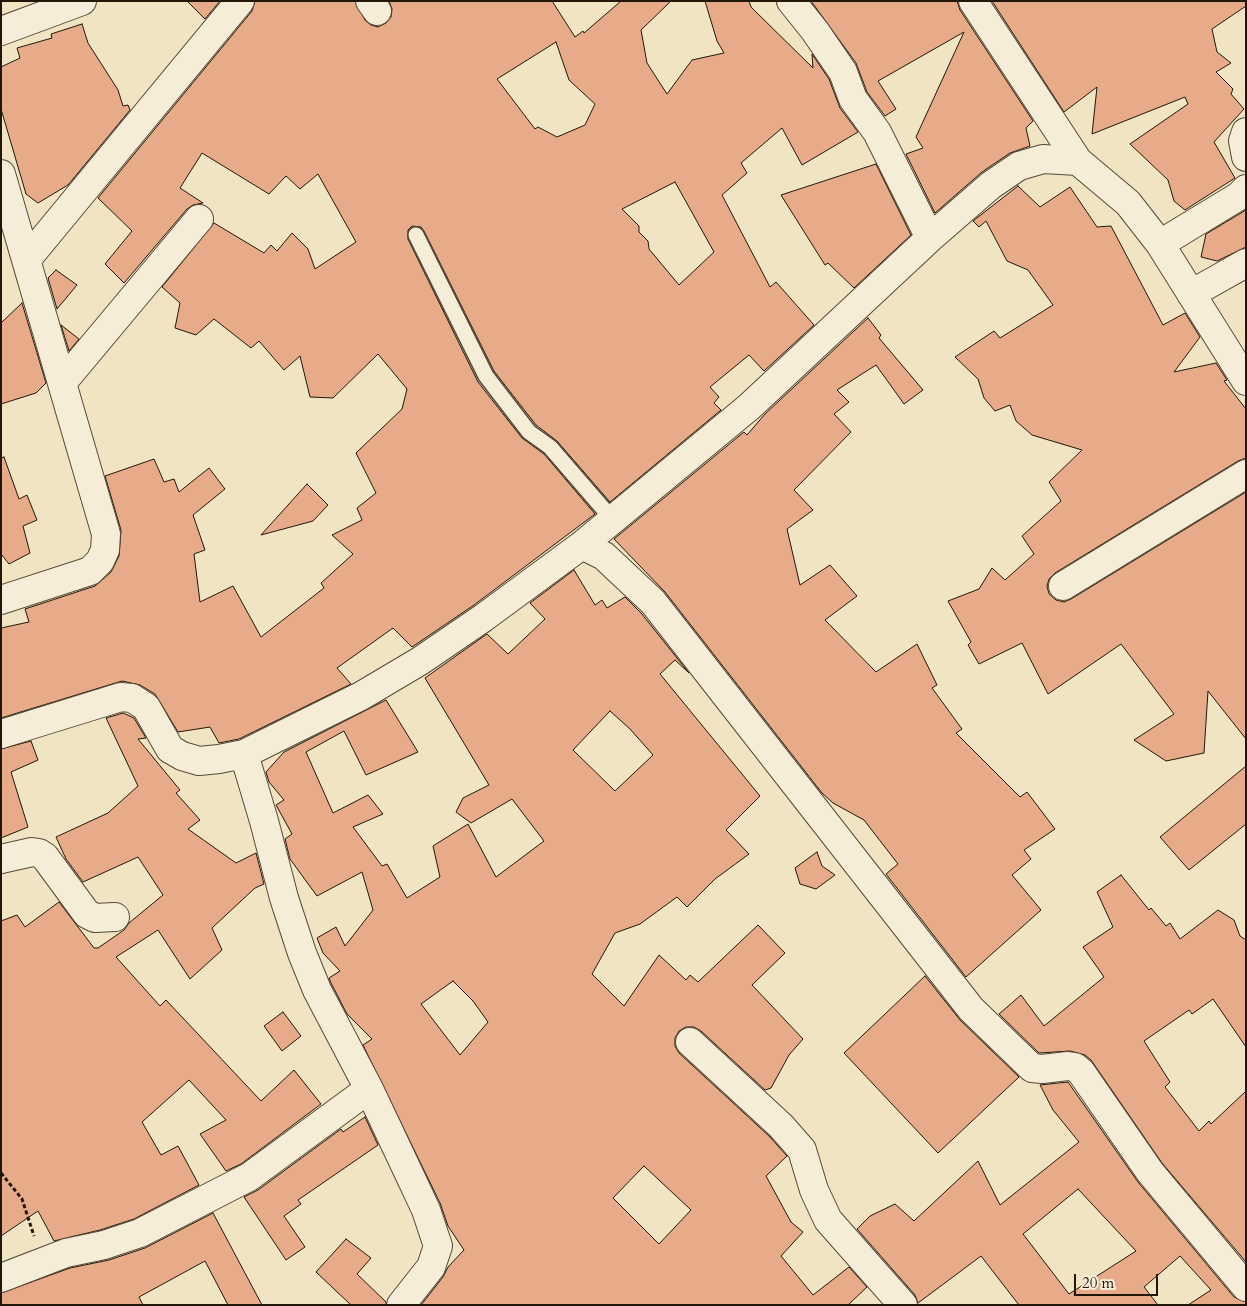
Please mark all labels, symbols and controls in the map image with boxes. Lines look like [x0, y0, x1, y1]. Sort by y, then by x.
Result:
scale bar [1077, 1264, 1161, 1296]
text: 20 m [1082, 1273, 1114, 1293]

